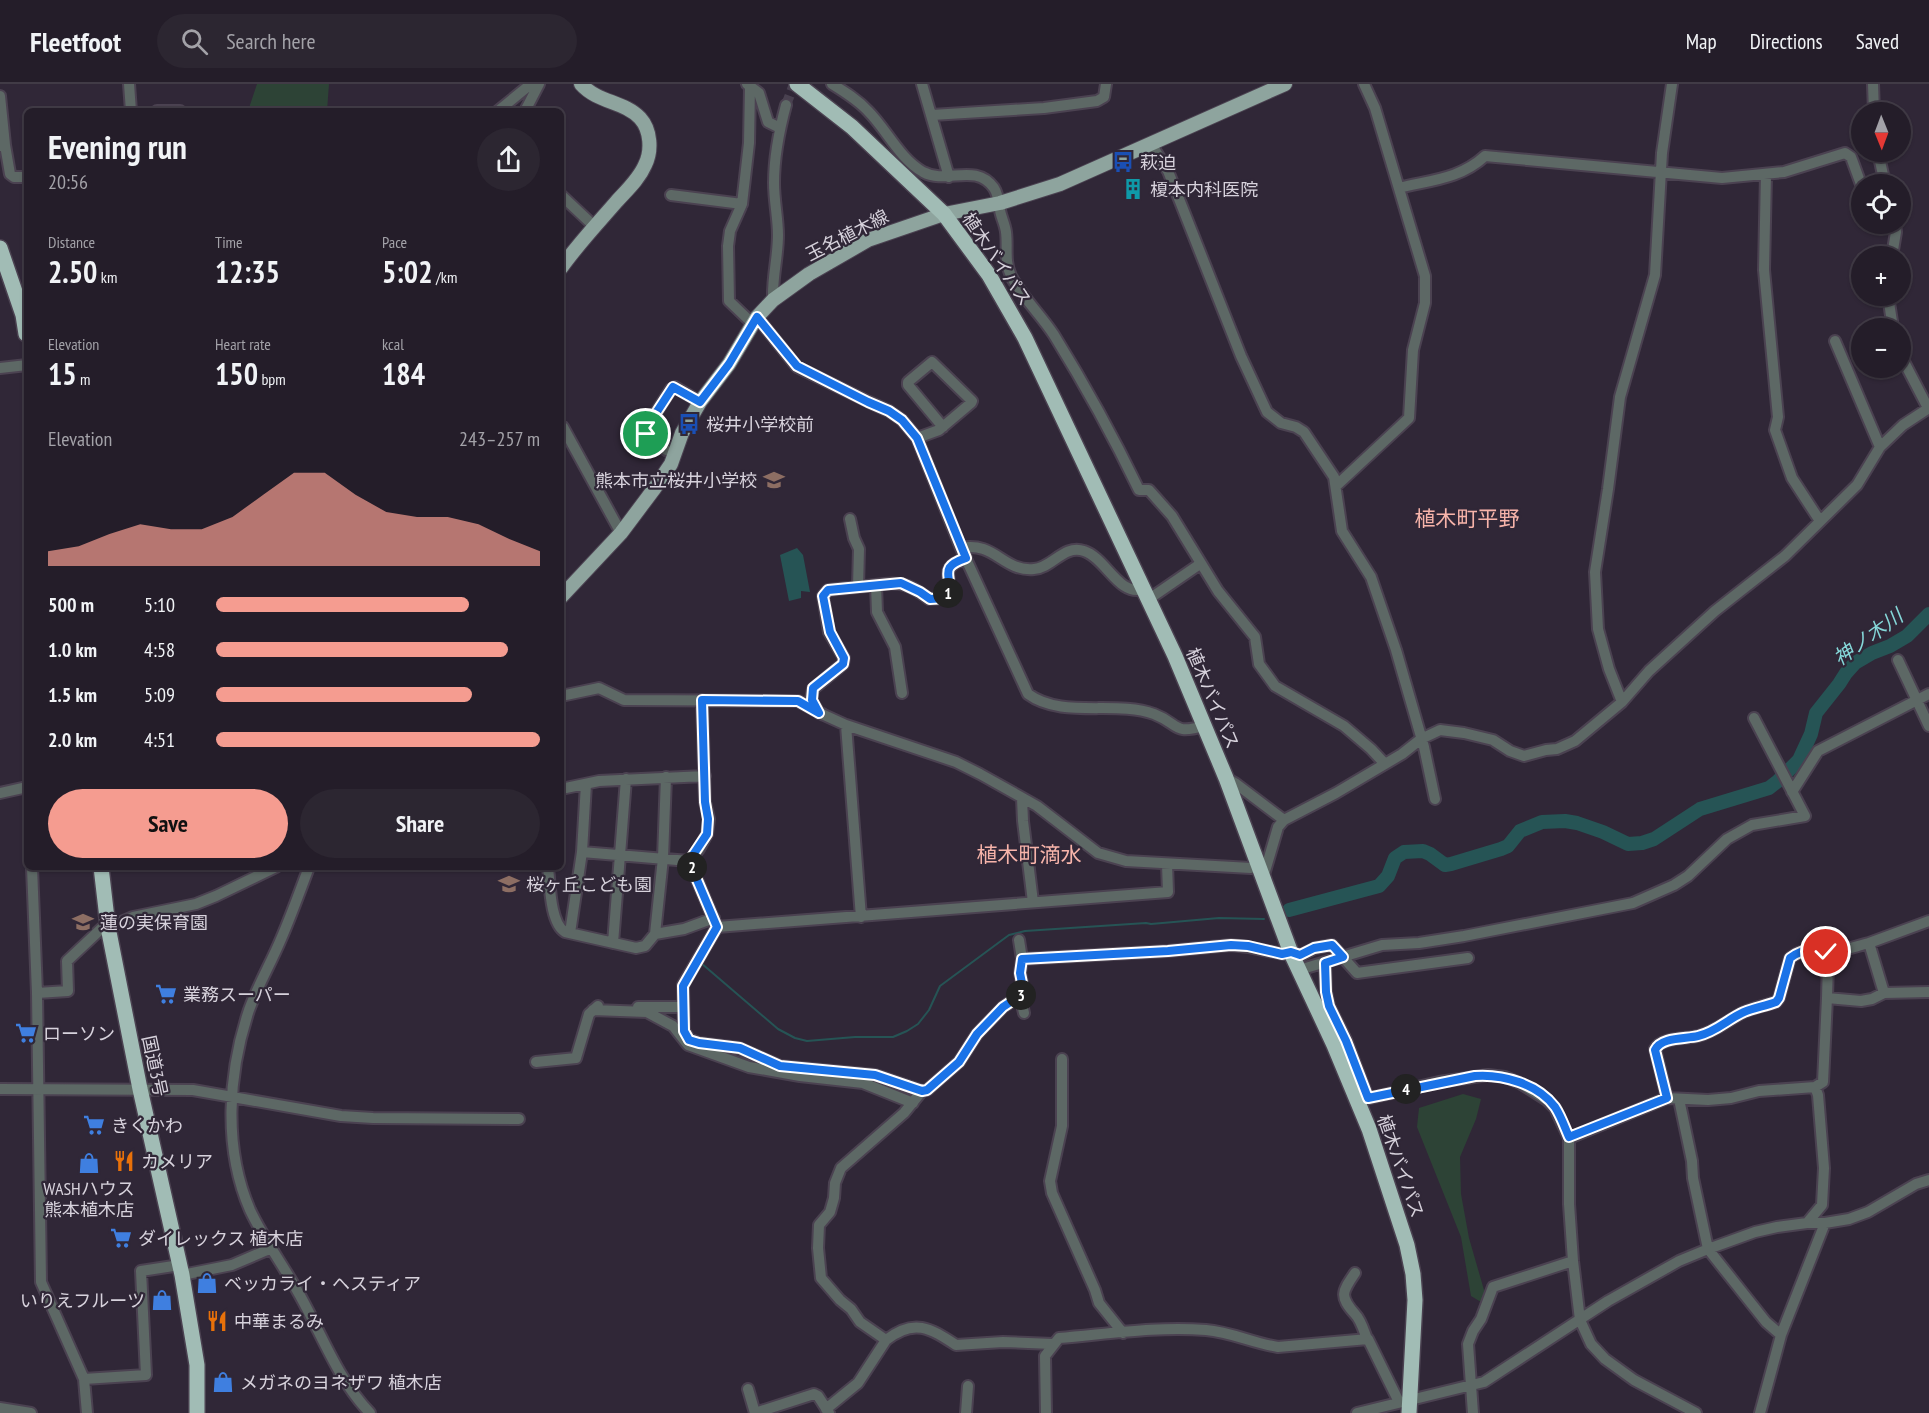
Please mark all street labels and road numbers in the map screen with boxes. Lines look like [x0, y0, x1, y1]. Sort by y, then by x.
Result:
street label: 玉名植木線 [802, 204, 892, 266]
street label: 植木バイパス [957, 208, 1037, 310]
street label: 植木バイパス [1181, 644, 1245, 752]
street label: 国道3号 [137, 1033, 173, 1099]
street label: 植木バイパス [1373, 1111, 1429, 1221]

